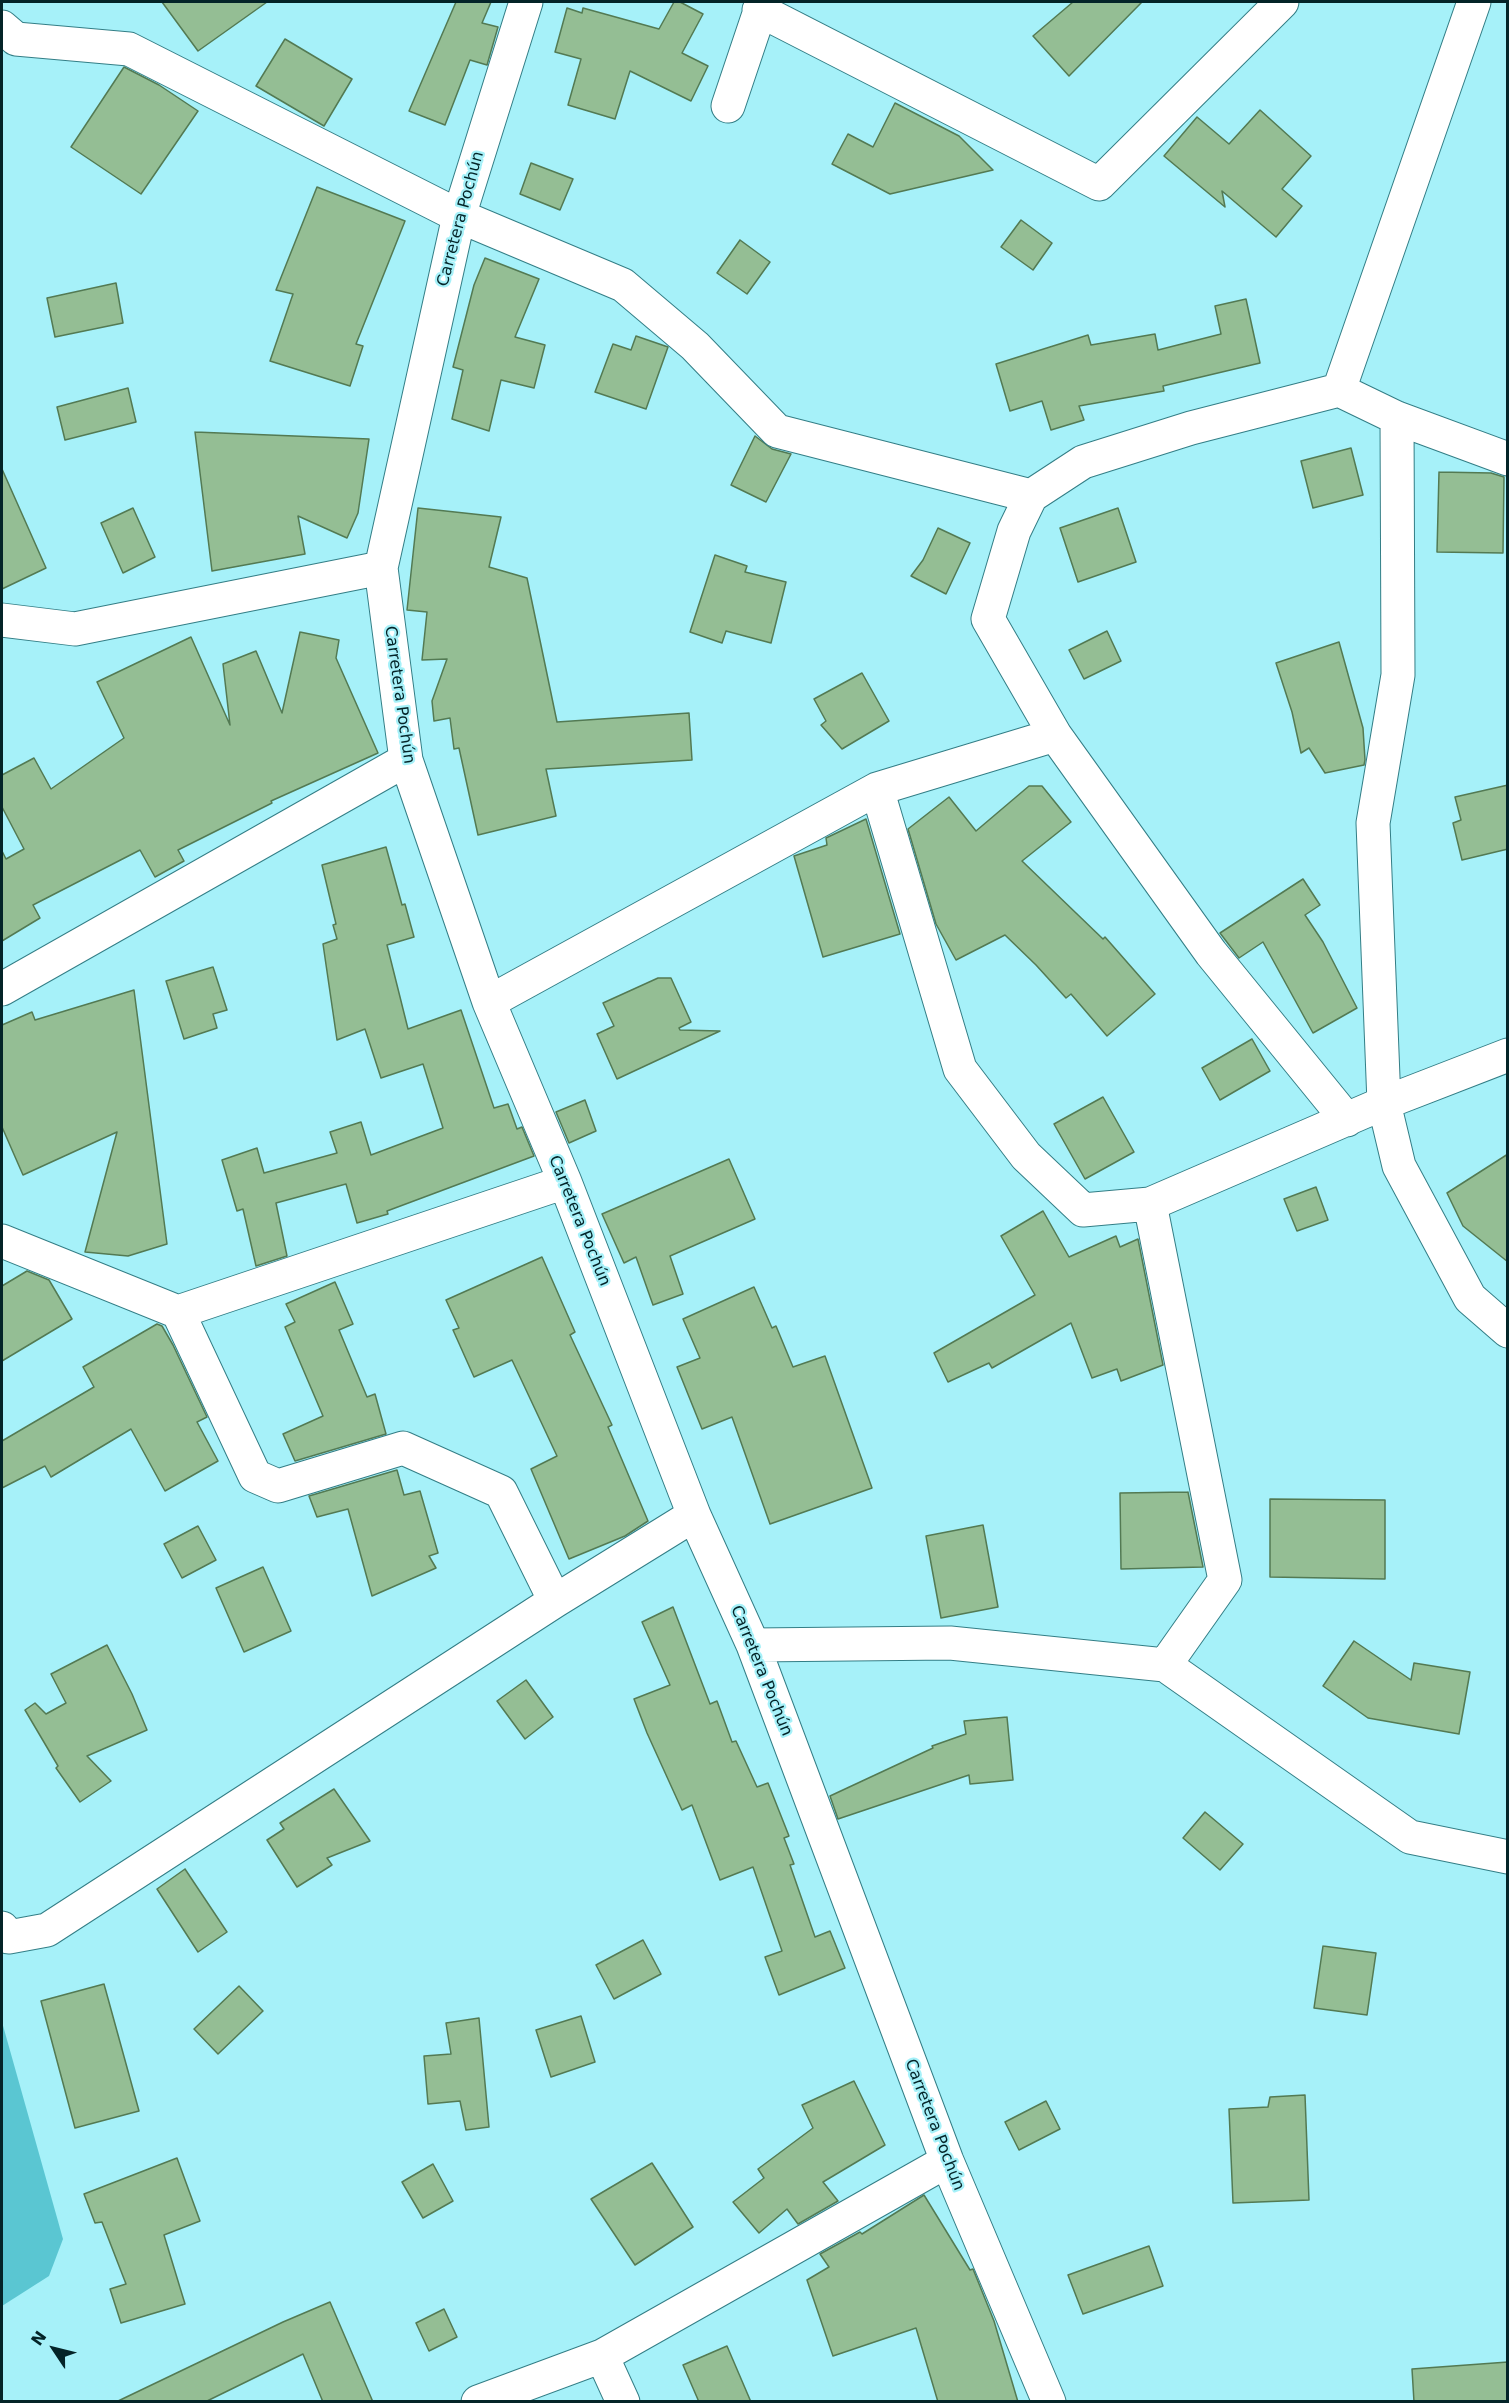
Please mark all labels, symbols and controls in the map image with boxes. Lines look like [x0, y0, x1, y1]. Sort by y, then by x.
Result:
street label: Carretera Pochún [434, 149, 488, 289]
street label: Carretera Pochún [380, 625, 418, 765]
street label: Carretera Pochún [544, 1153, 614, 1289]
street label: Carretera Pochún [726, 1603, 796, 1739]
street label: Carretera Pochún [900, 2057, 968, 2193]
north arrow [24, 2319, 84, 2379]
text: N [27, 2327, 50, 2349]

